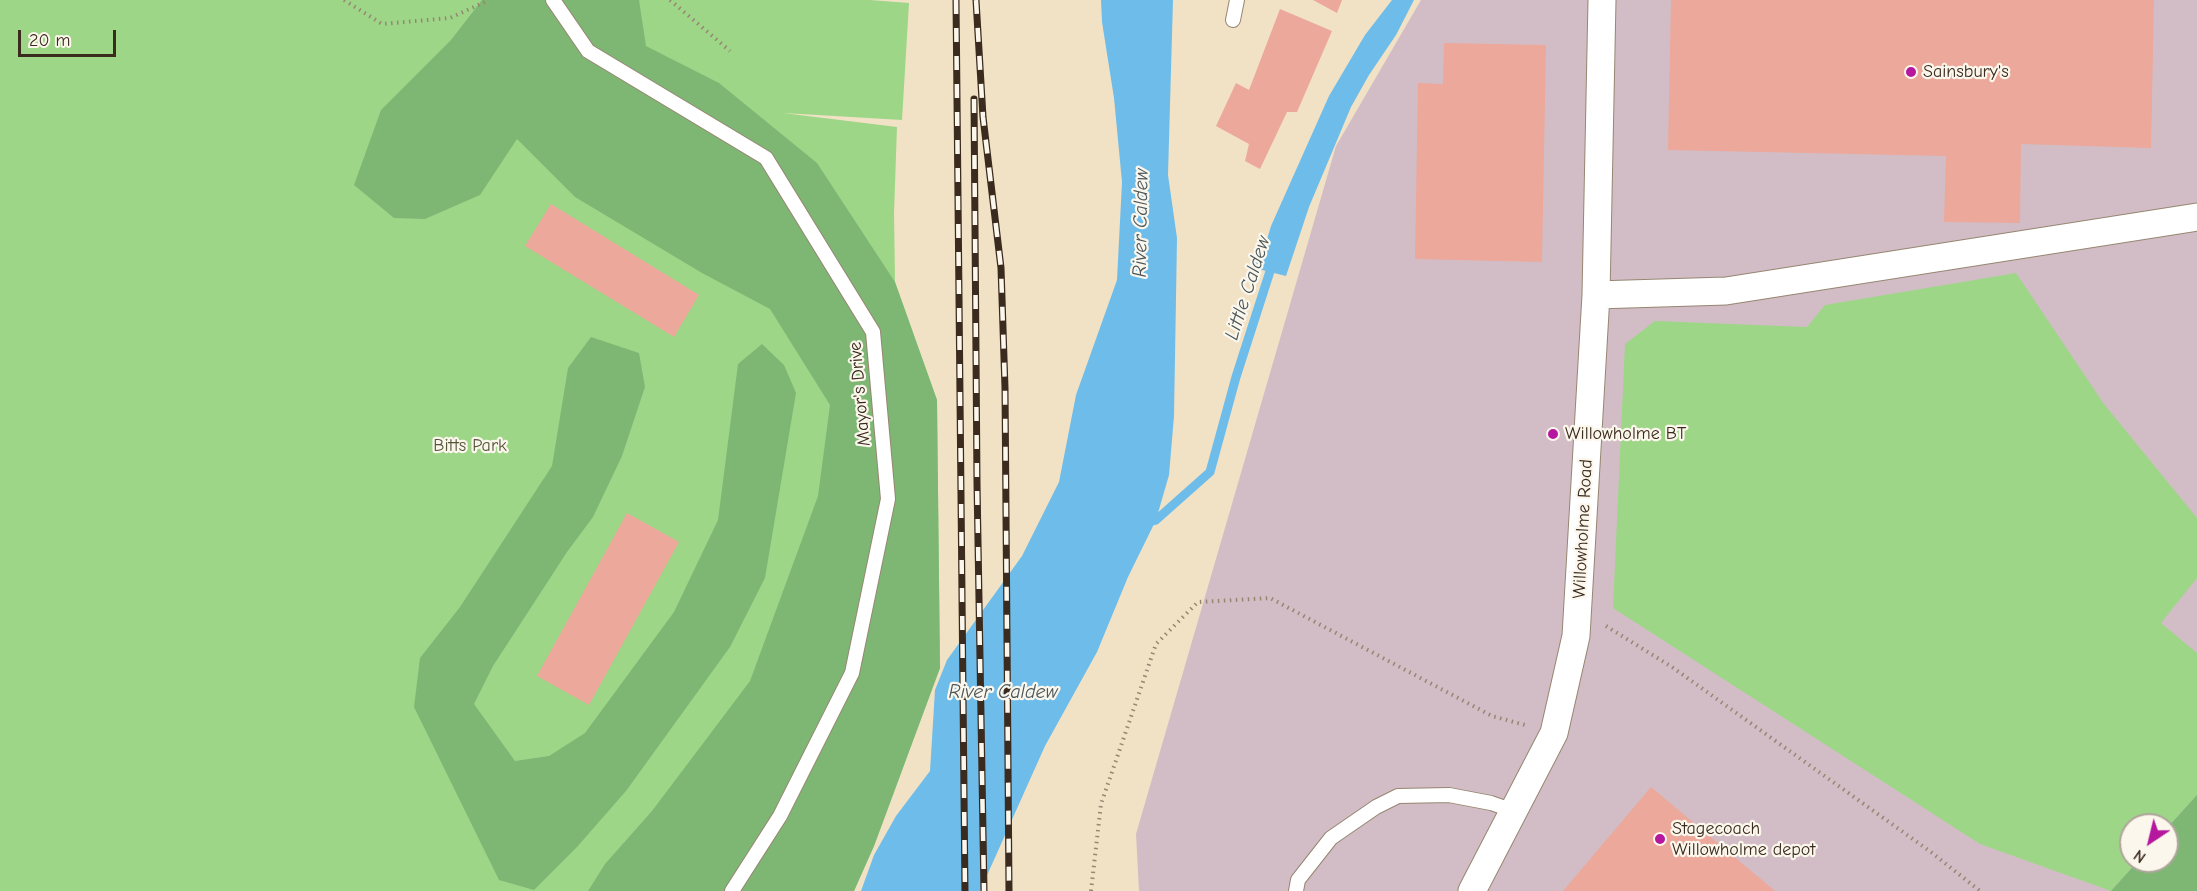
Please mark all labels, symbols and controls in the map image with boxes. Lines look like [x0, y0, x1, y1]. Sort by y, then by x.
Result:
scale bar [21, 18, 118, 56]
text: 20 m [29, 30, 70, 51]
place label: Sainsbury's [1923, 61, 2009, 83]
marker: Sainsbury's [1904, 65, 1918, 79]
water label: River Caldew [1128, 168, 1154, 278]
water label: Little Caldew [1220, 233, 1276, 343]
street label: Mayor's Drive [845, 341, 875, 447]
place label: Willowholme BT [1565, 423, 1686, 445]
marker: Willowholme BT [1546, 427, 1560, 441]
park label: Bitts Park [433, 435, 507, 457]
street label: Willowholme Road [1569, 459, 1597, 599]
water label: River Caldew [949, 680, 1057, 704]
north arrow [2119, 813, 2179, 873]
place label: Stagecoach Willowholme depot [1672, 818, 1815, 860]
marker: Stagecoach Willowholme depot [1653, 832, 1667, 846]
text: N [2130, 846, 2149, 866]

